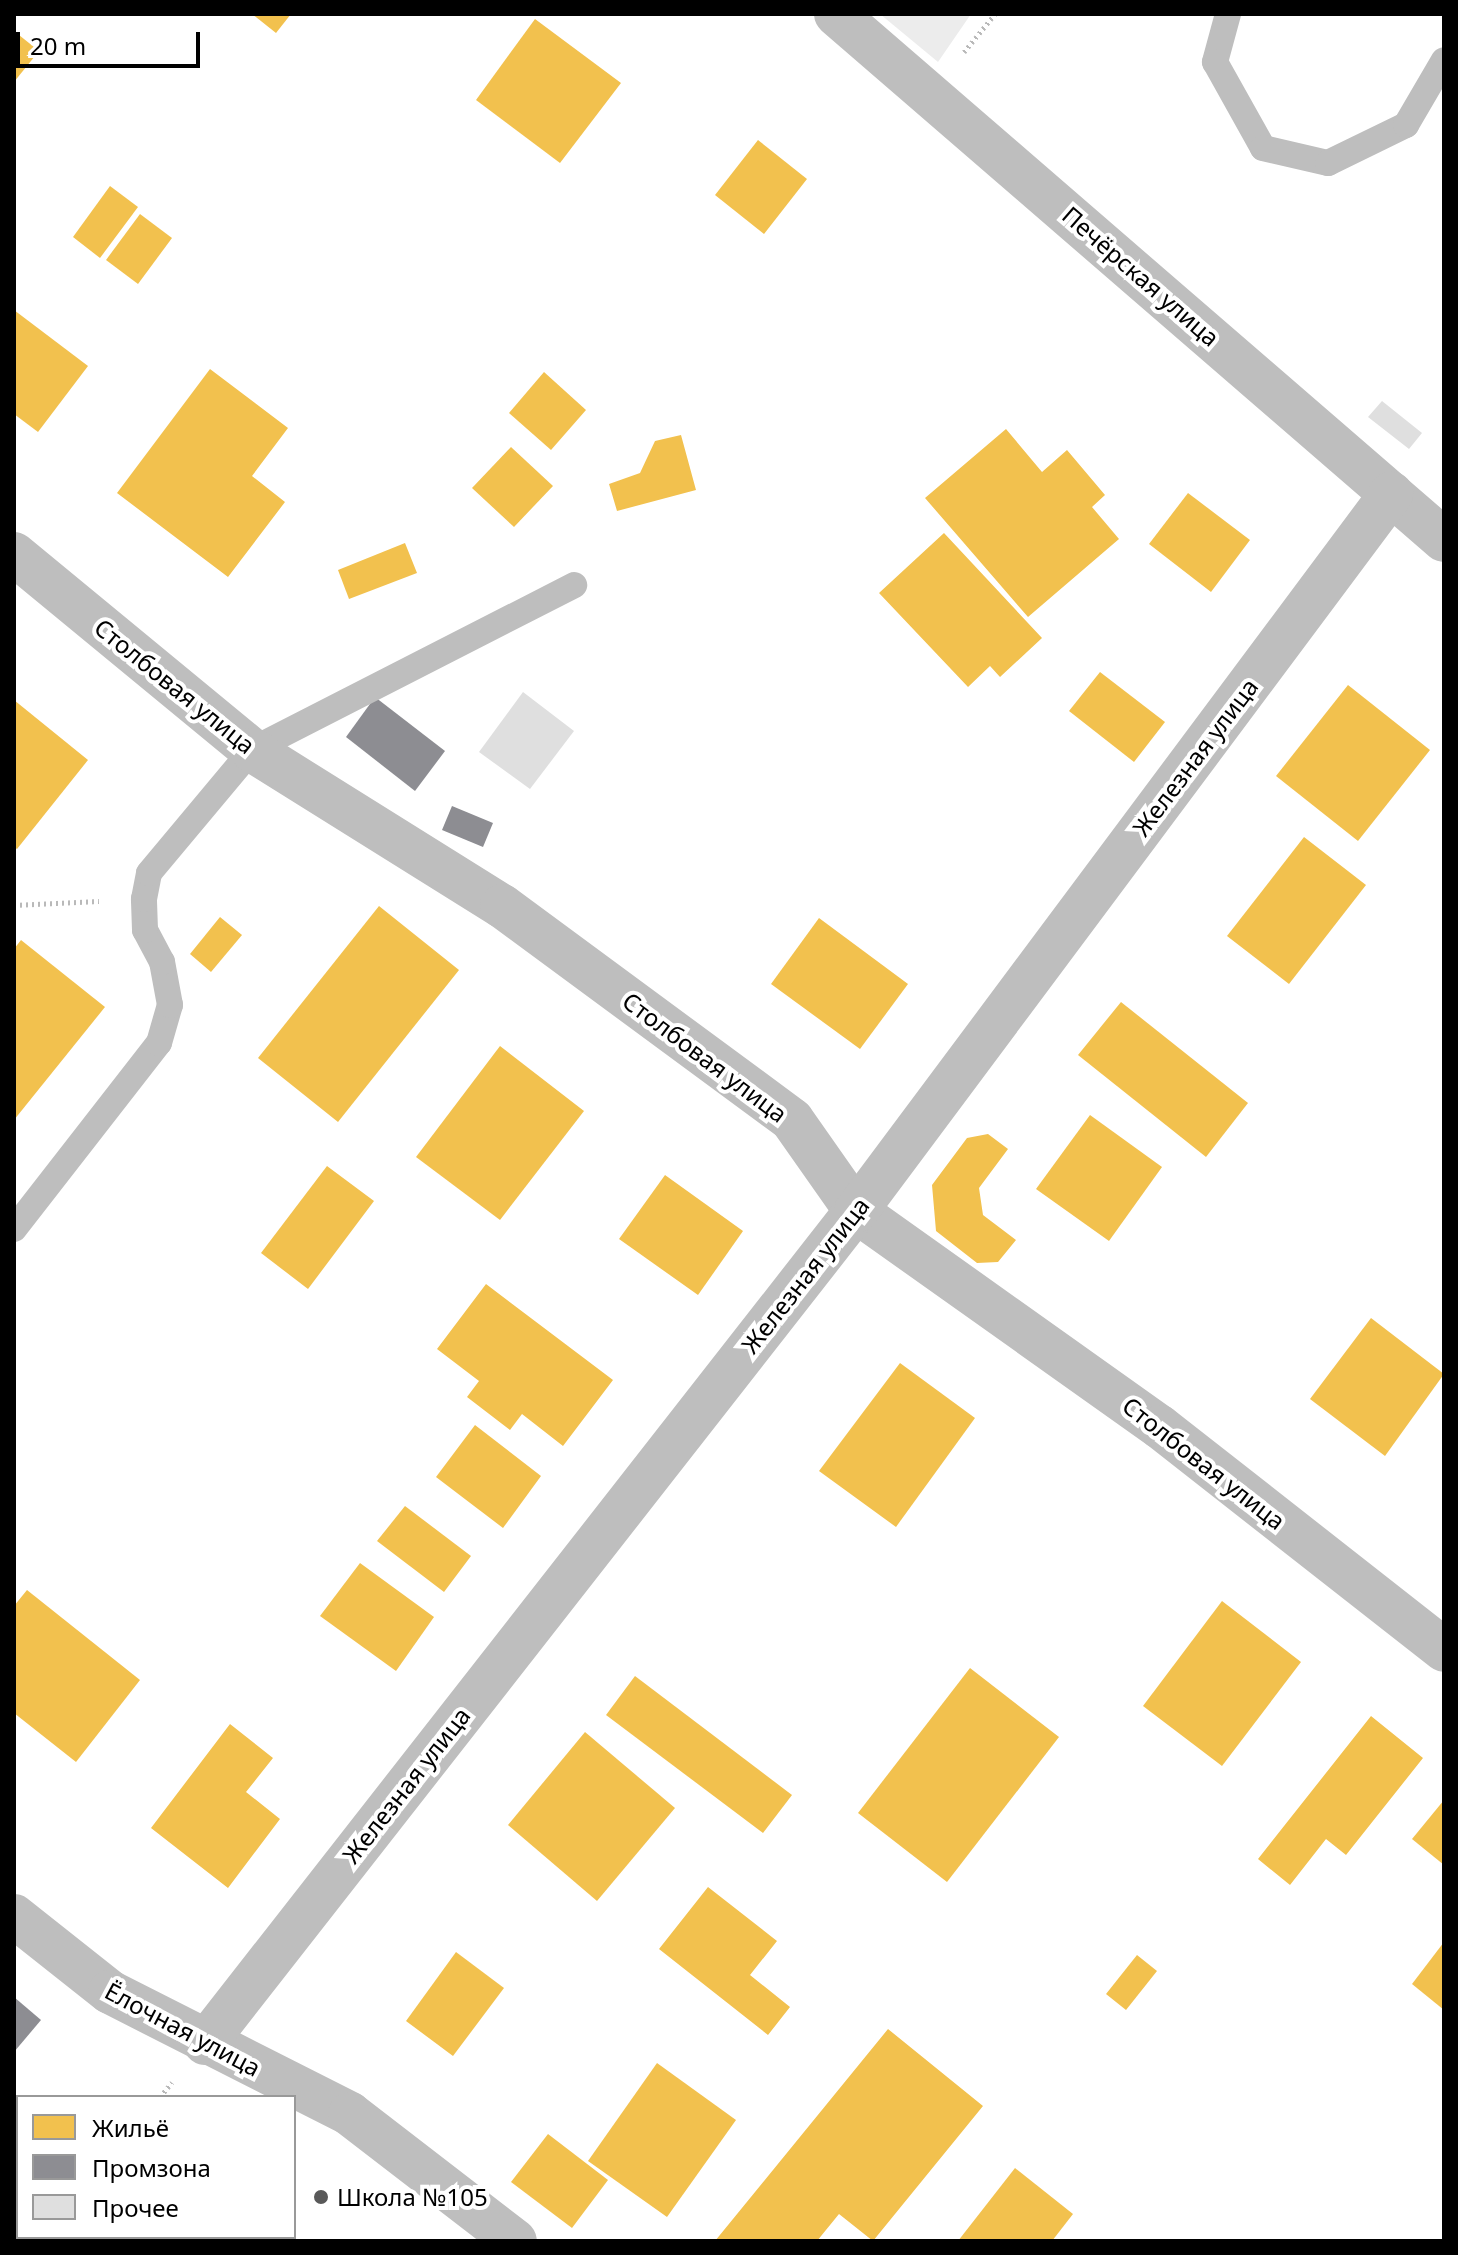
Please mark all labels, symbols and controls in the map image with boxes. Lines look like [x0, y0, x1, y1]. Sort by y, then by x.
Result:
scale bar [20, 16, 204, 66]
text: 20 m [30, 29, 86, 62]
street label: Печёрская улица [1057, 200, 1225, 352]
street label: Столбовая улица [89, 612, 261, 760]
street label: Железная улица [1126, 673, 1264, 841]
street label: Столбовая улица [617, 986, 793, 1128]
street label: Железная улица [735, 1191, 875, 1359]
street label: Столбовая улица [1117, 1391, 1291, 1535]
street label: Железная улица [336, 1701, 476, 1869]
street label: Ёлочная улица [100, 1976, 266, 2082]
legend [16, 2095, 296, 2239]
text: Жильё [92, 2111, 169, 2144]
text: Промзона [92, 2151, 211, 2184]
place label: Школа №105 [337, 2183, 488, 2211]
marker: Школа №105 [312, 2188, 330, 2206]
text: Прочее [92, 2191, 179, 2224]

